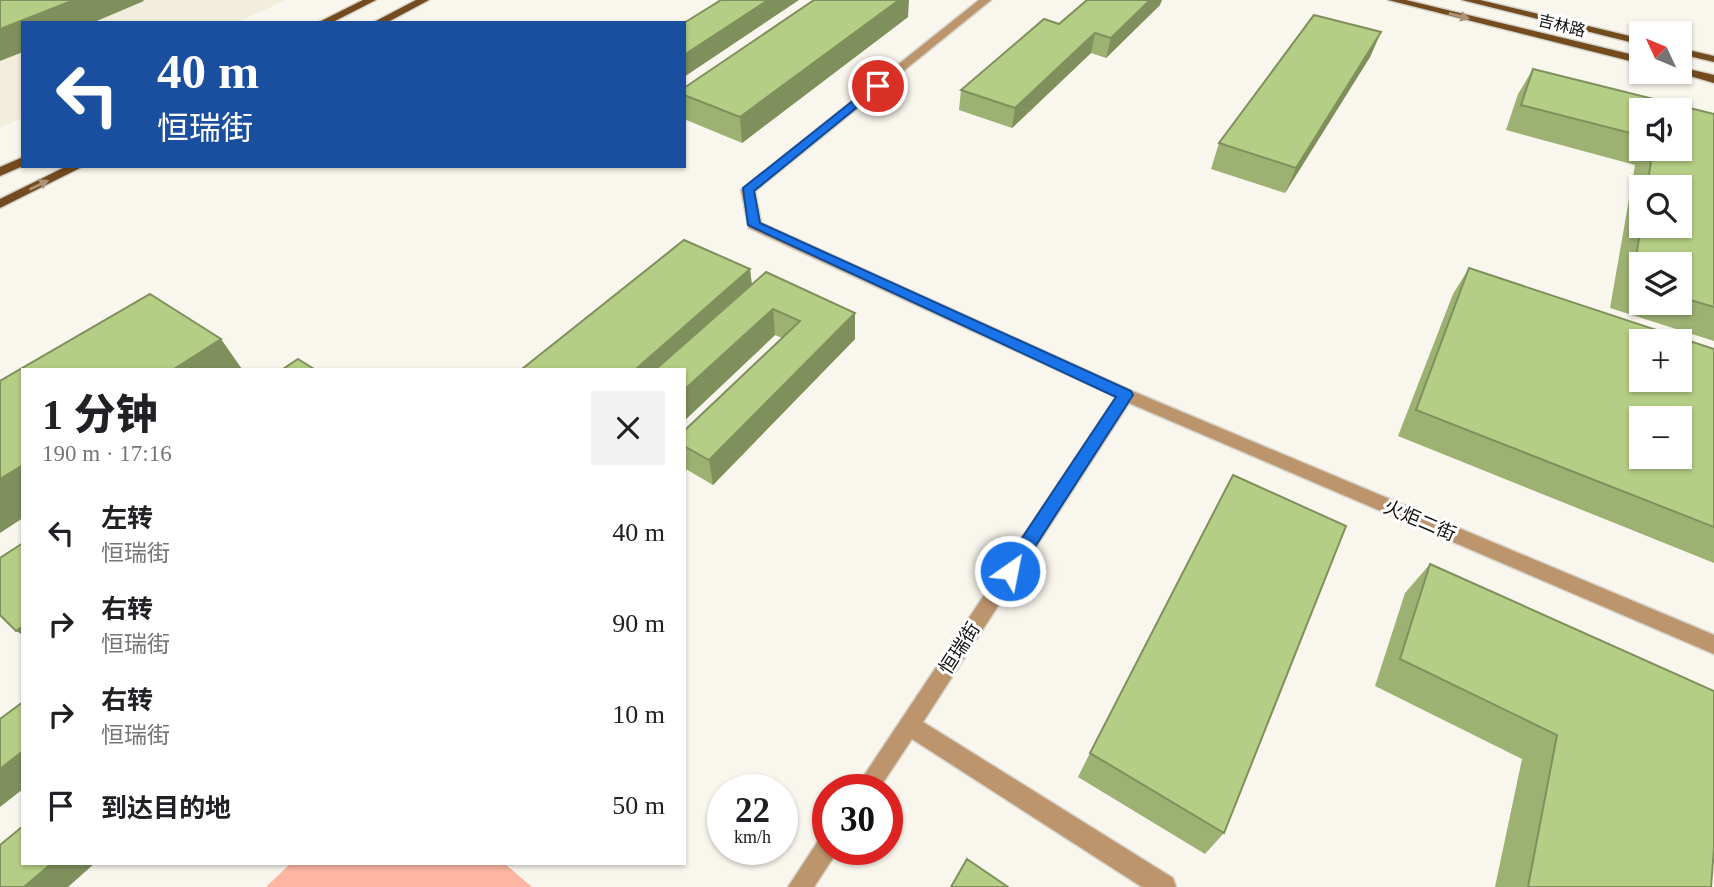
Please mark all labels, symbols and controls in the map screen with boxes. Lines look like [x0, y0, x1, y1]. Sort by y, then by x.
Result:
one-way arrow [1449, 11, 1471, 22]
street label: 吉林路 [1537, 11, 1587, 40]
north arrow [1629, 21, 1692, 84]
map controls [1629, 21, 1692, 469]
text: 40 m [157, 44, 259, 99]
icon: left [42, 49, 133, 140]
pin [848, 56, 908, 116]
icon: arrive [859, 67, 897, 105]
button: sound [1629, 98, 1692, 161]
text: 恒瑞街 [157, 110, 253, 146]
button: search [1629, 175, 1692, 238]
one-way arrow [29, 179, 49, 191]
button: layers [1629, 252, 1692, 315]
button: + [1629, 329, 1692, 392]
button: close [591, 391, 665, 465]
text: 1 分钟 [42, 392, 158, 438]
button: − [1629, 406, 1692, 469]
text: 190 m · 17:16 [42, 441, 172, 466]
street label: 火炬二街 [1381, 496, 1459, 545]
text: 左转 [101, 504, 153, 533]
icon: left [42, 514, 80, 552]
text: 40 m [612, 518, 665, 547]
position arrow [973, 534, 1047, 608]
text: 恒瑞街 [101, 541, 170, 566]
text: 右转 [101, 595, 153, 624]
icon: right [42, 605, 80, 643]
text: 90 m [612, 609, 665, 638]
street label: 恒瑞街 [935, 619, 984, 678]
text: 恒瑞街 [101, 632, 170, 657]
text: 右转 [101, 686, 153, 715]
icon: right [42, 696, 80, 734]
text: 10 m [612, 700, 665, 729]
text: 恒瑞街 [101, 723, 170, 748]
speed limit sign: 30 [812, 774, 903, 865]
icon: arrive [42, 787, 80, 825]
text: 50 m [612, 791, 665, 820]
text: 22 [735, 791, 770, 830]
text: 到达目的地 [101, 794, 231, 823]
text: km/h [734, 827, 771, 847]

